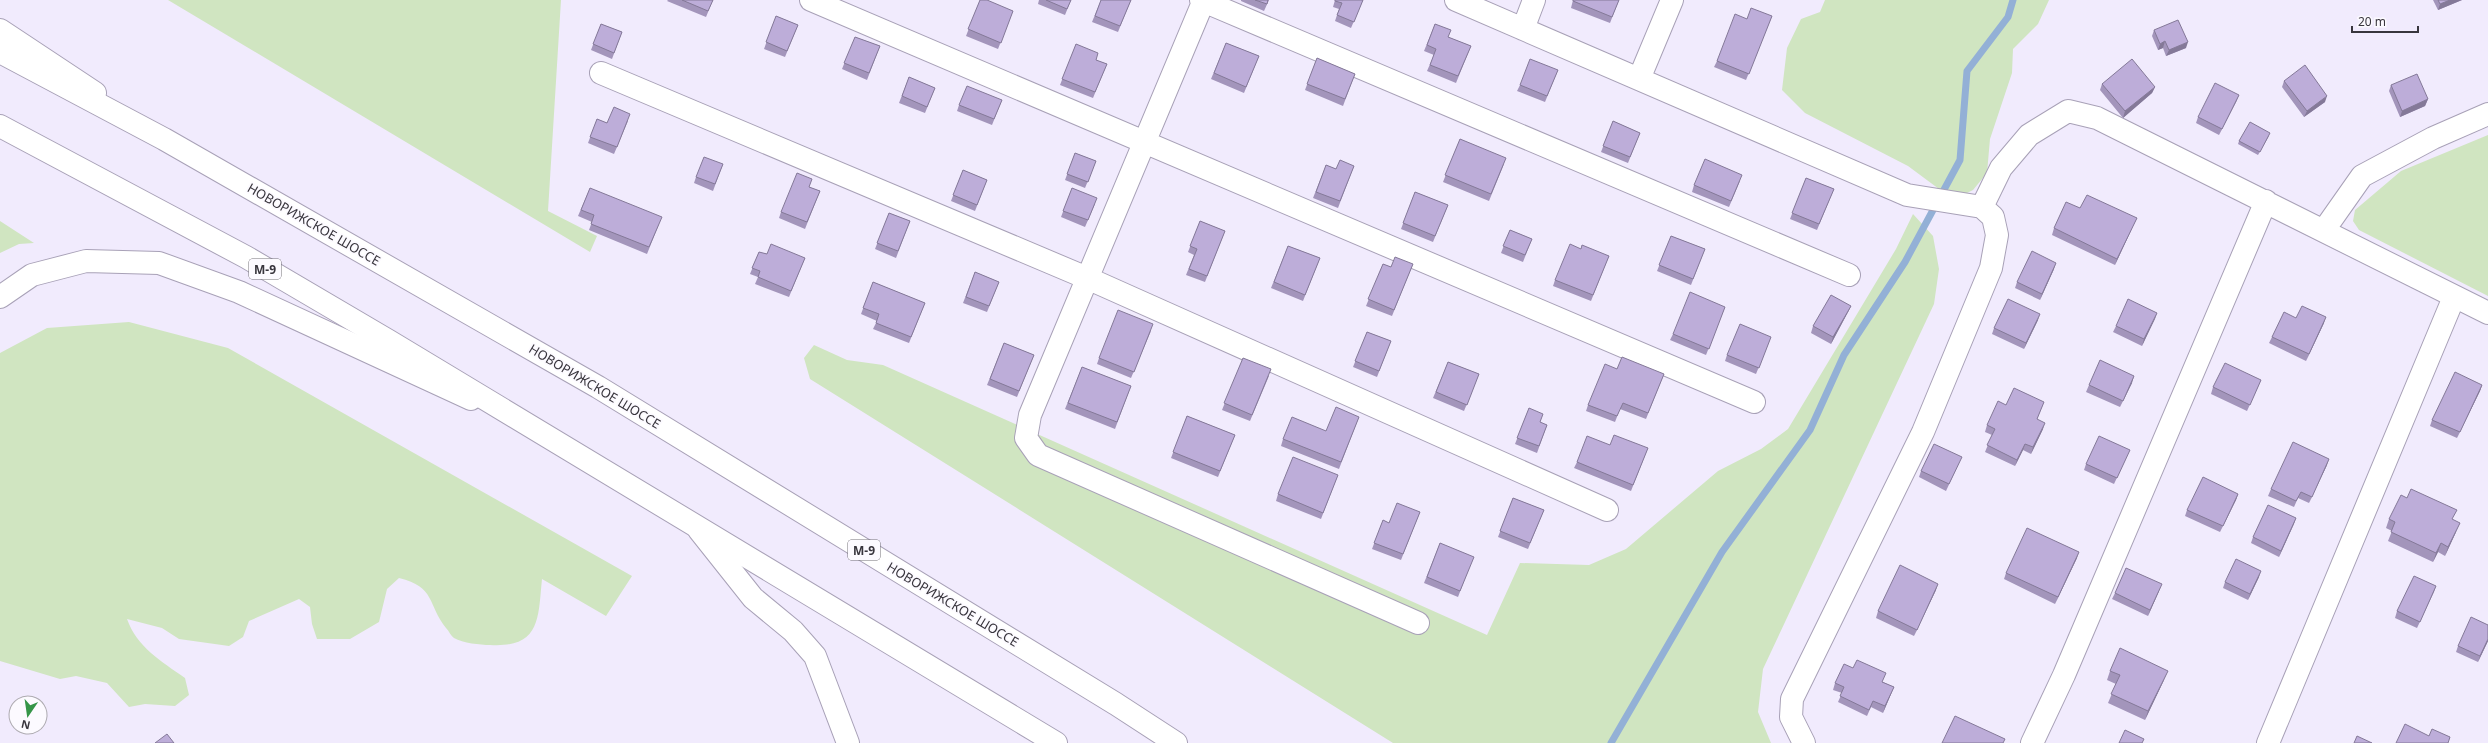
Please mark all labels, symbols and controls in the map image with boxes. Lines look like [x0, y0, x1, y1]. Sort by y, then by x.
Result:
scale bar [2352, 8, 2418, 34]
text: 20 m [2358, 13, 2386, 30]
street label: НОВОРИЖСКОЕ ШОССЕ [244, 179, 384, 269]
road number: М-9 [249, 259, 281, 279]
street label: НОВОРИЖСКОЕ ШОССЕ [526, 339, 664, 433]
road number: М-9 [848, 540, 880, 560]
street label: НОВОРИЖСКОЕ ШОССЕ [884, 557, 1022, 651]
north arrow [8, 695, 48, 735]
text: N [20, 717, 32, 734]

